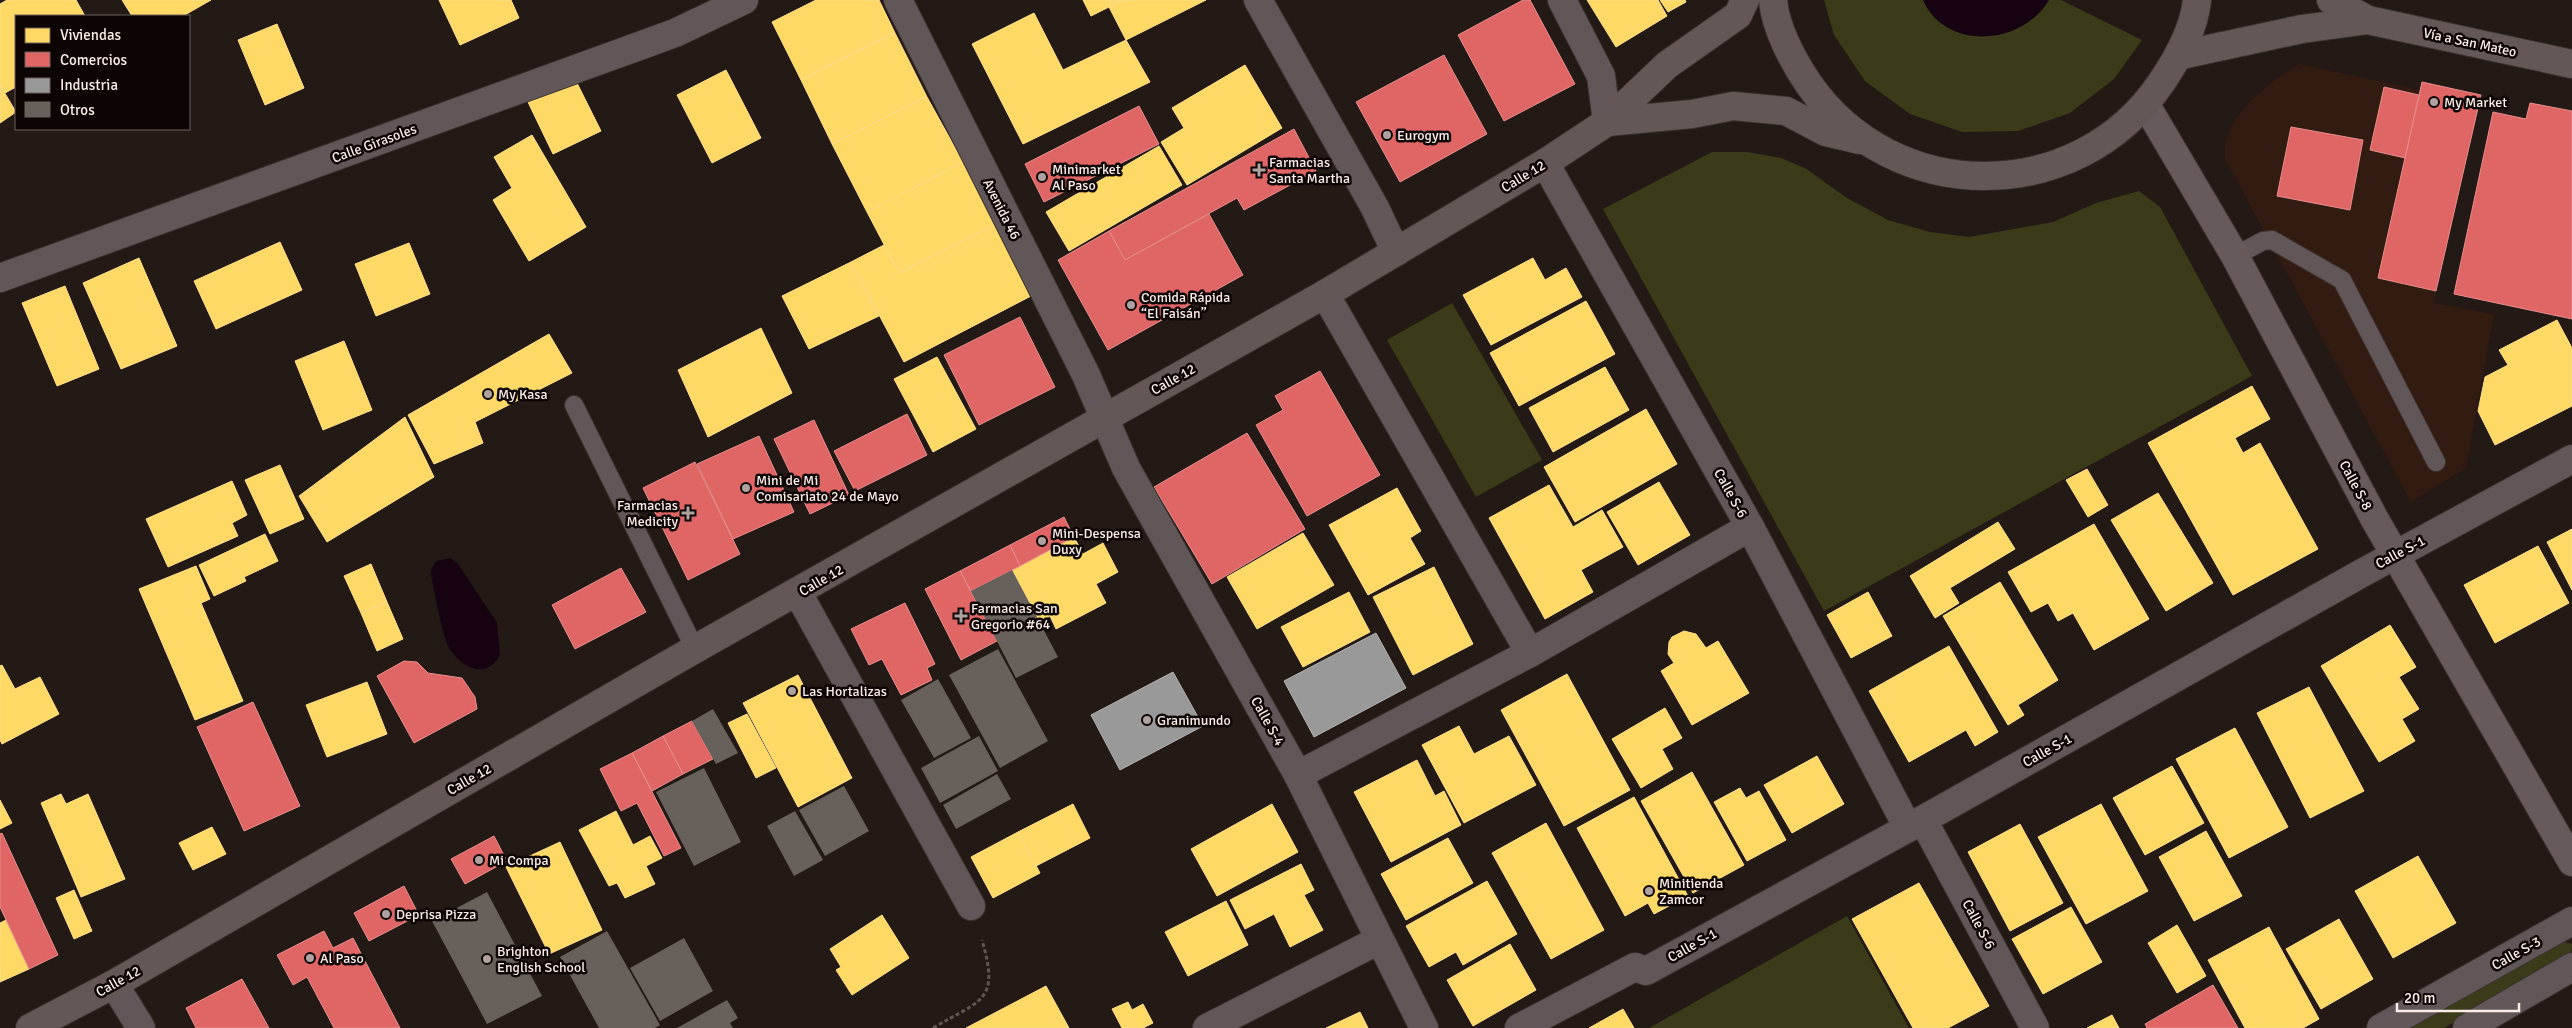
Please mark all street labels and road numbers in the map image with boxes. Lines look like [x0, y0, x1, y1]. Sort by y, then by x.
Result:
street label: Vía a San Mateo [2422, 24, 2518, 61]
street label: Calle Girasoles [329, 120, 419, 167]
street label: Calle 12 [1498, 157, 1548, 196]
street label: Avenida 46 [979, 176, 1024, 242]
street label: Calle 12 [1148, 360, 1199, 399]
street label: Calle S-8 [2335, 458, 2376, 513]
street label: Calle S-6 [1710, 466, 1751, 521]
street label: Calle S-1 [2373, 532, 2428, 573]
street label: Calle 12 [796, 561, 847, 600]
street label: Calle S-4 [1247, 694, 1288, 749]
street label: Calle S-1 [2020, 730, 2075, 771]
street label: Calle 12 [444, 760, 495, 799]
street label: Calle S-6 [1958, 897, 1999, 952]
street label: Calle S-1 [1665, 925, 1720, 966]
street label: Calle S-3 [2489, 933, 2544, 974]
street label: Calle 12 [93, 962, 144, 1001]

